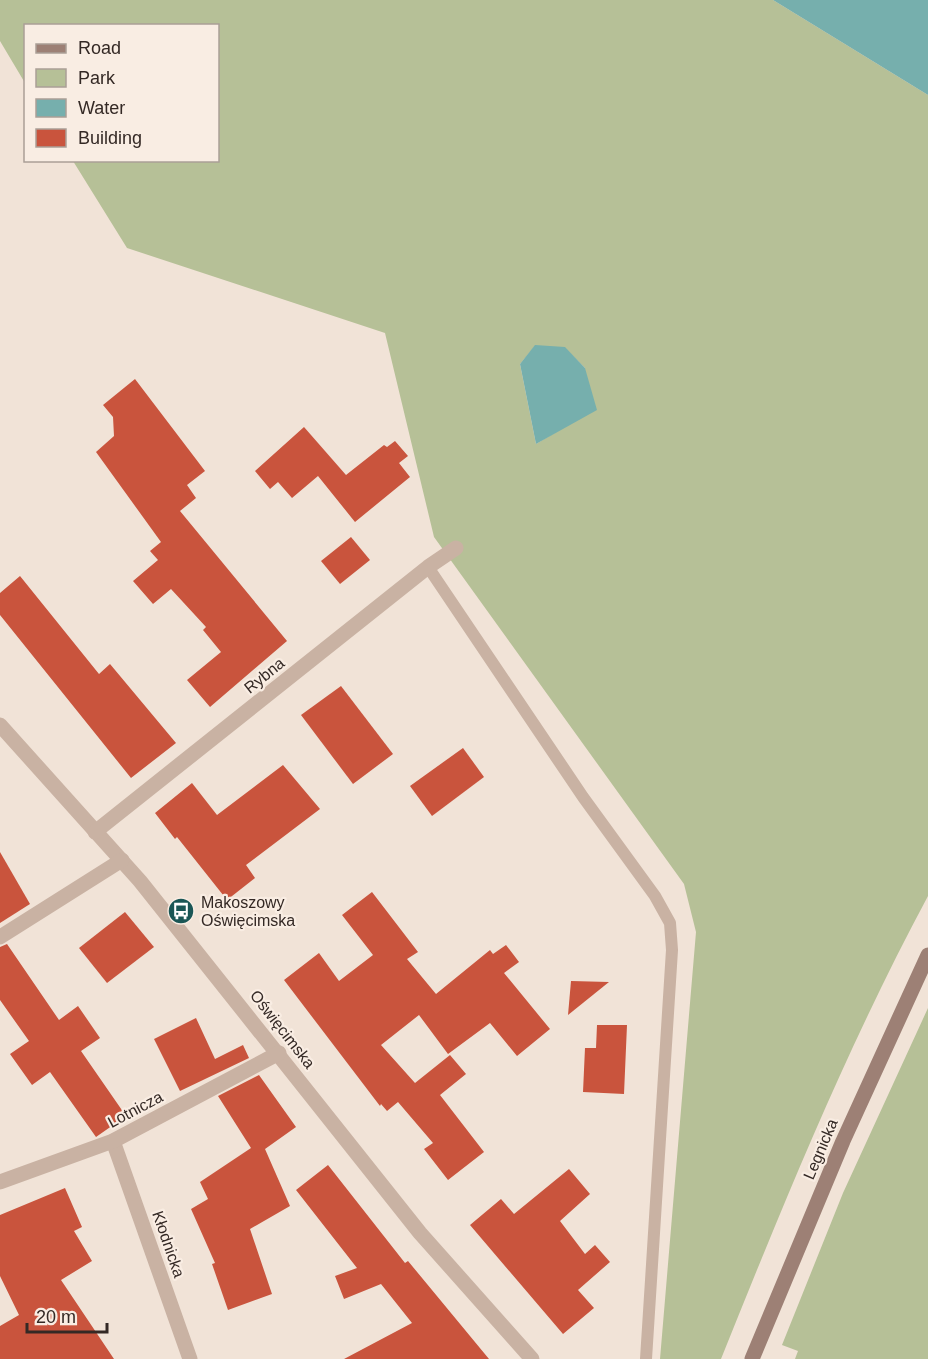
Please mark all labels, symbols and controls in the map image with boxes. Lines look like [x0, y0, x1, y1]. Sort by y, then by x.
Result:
legend [24, 24, 219, 162]
text: Road [78, 38, 121, 58]
text: Park [78, 68, 116, 88]
text: Water [78, 98, 125, 118]
text: Building [78, 128, 142, 148]
street label: Rybna [241, 654, 288, 697]
place label: Makoszowy Oświęcimska [201, 894, 295, 929]
bus stop icon: Makoszowy Oświęcimska [166, 896, 196, 926]
street label: Oświęcimska [247, 987, 318, 1072]
street label: Lotnicza [105, 1088, 166, 1131]
street label: Legnicka [800, 1116, 841, 1182]
street label: Kłodnicka [149, 1209, 188, 1280]
scale bar [27, 1296, 106, 1334]
text: 20 m [36, 1307, 76, 1327]

